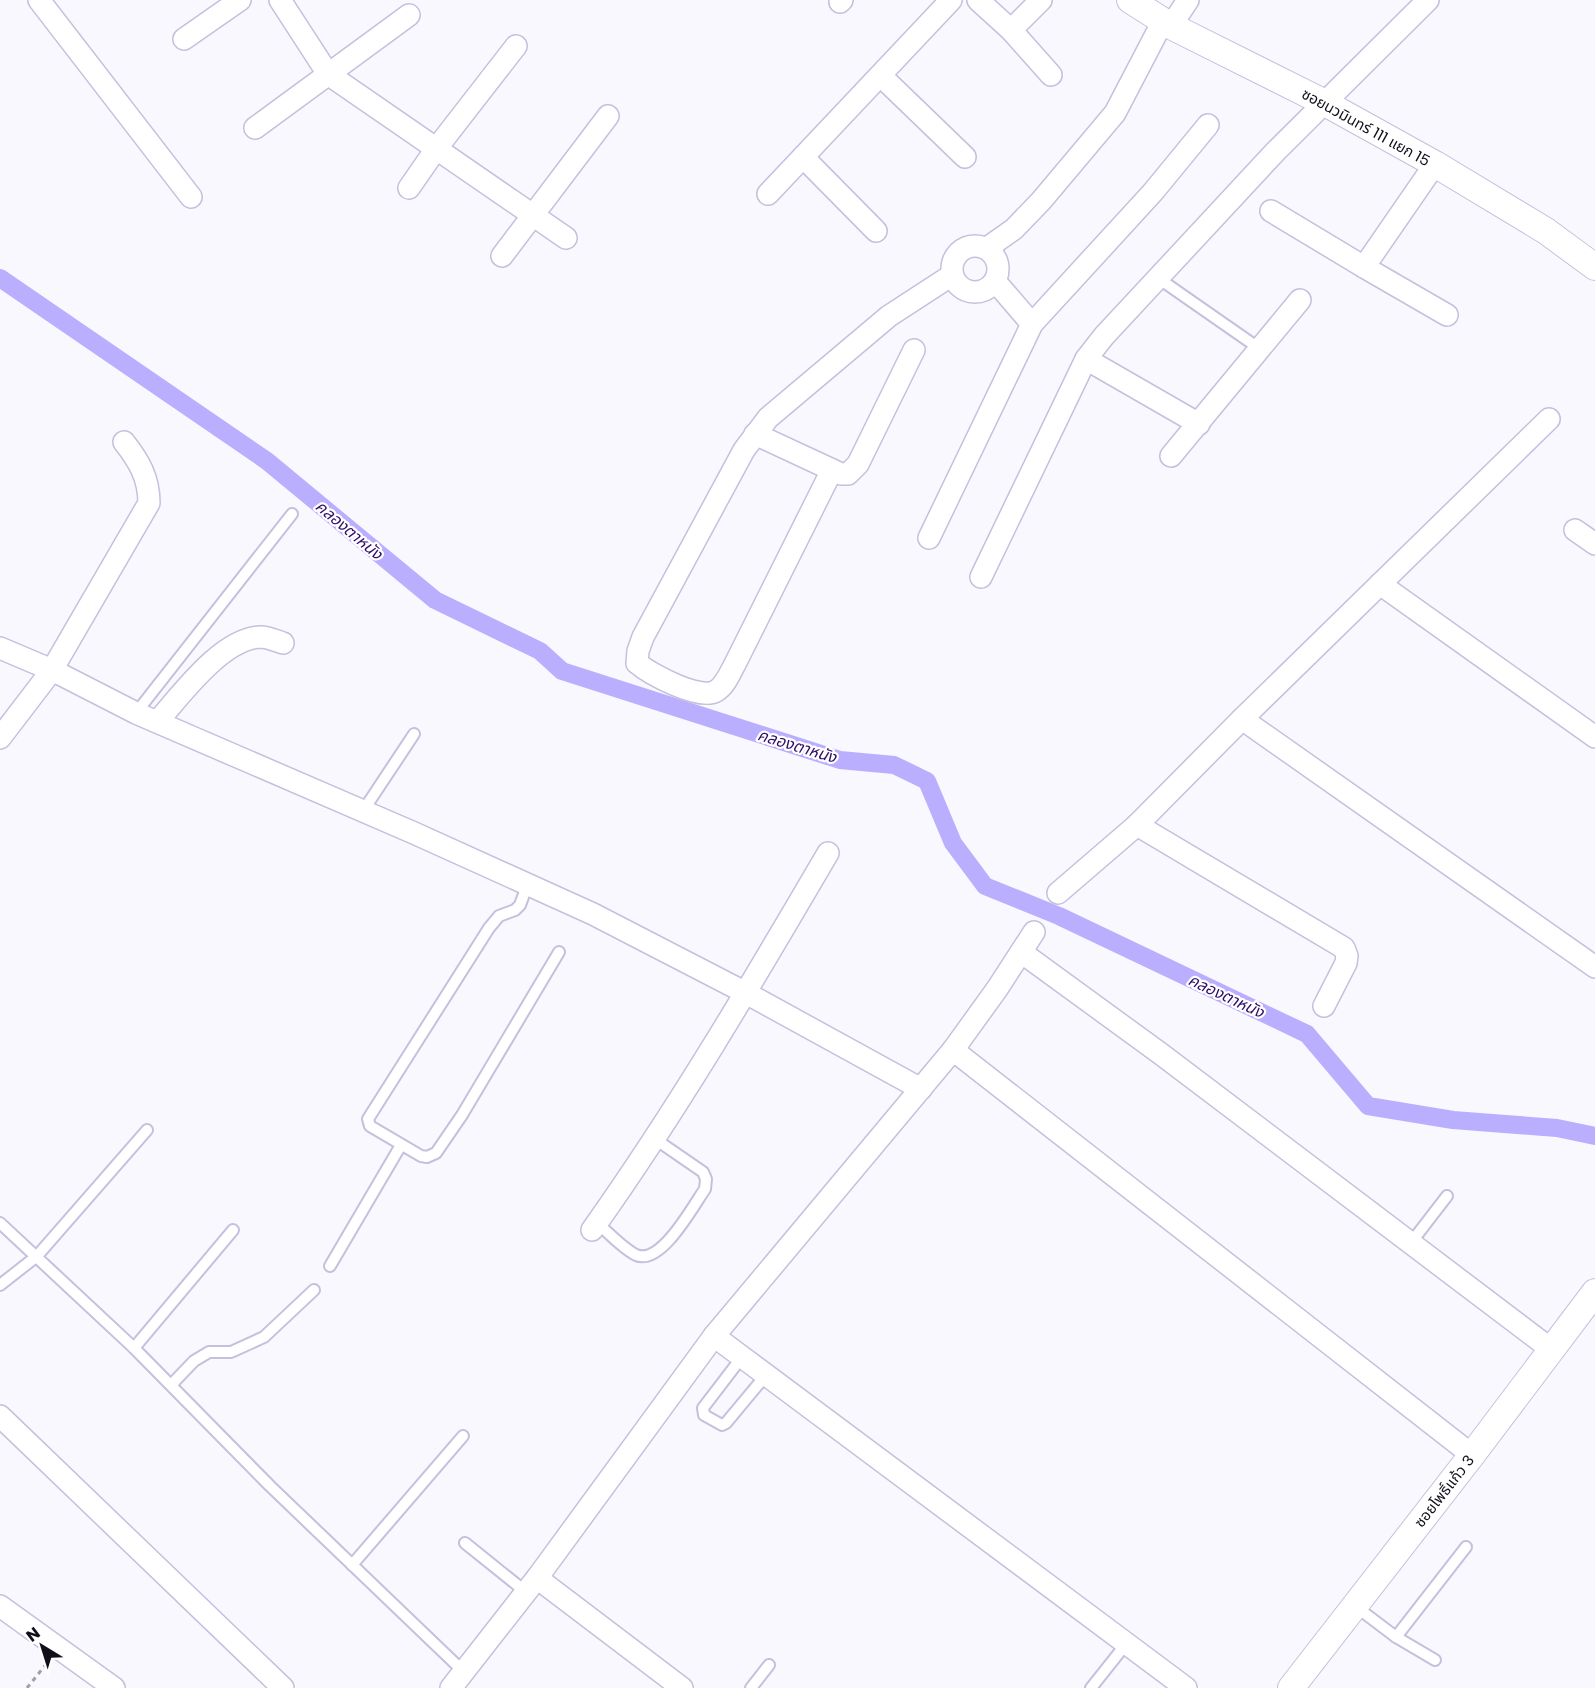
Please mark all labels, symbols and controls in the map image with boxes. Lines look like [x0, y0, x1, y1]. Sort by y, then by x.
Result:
street label: ซอยนวมินทร์ 111 แยก 15 [1298, 83, 1434, 171]
water label: คลองตาหนัง [311, 495, 389, 566]
water label: คลองตาหนัง [755, 723, 841, 769]
water label: คลองตาหนัง [1184, 968, 1269, 1024]
street label: ซอยโพธิ์แก้ว 3 [1409, 1450, 1479, 1532]
north arrow [12, 1616, 72, 1676]
text: N [21, 1622, 45, 1647]

